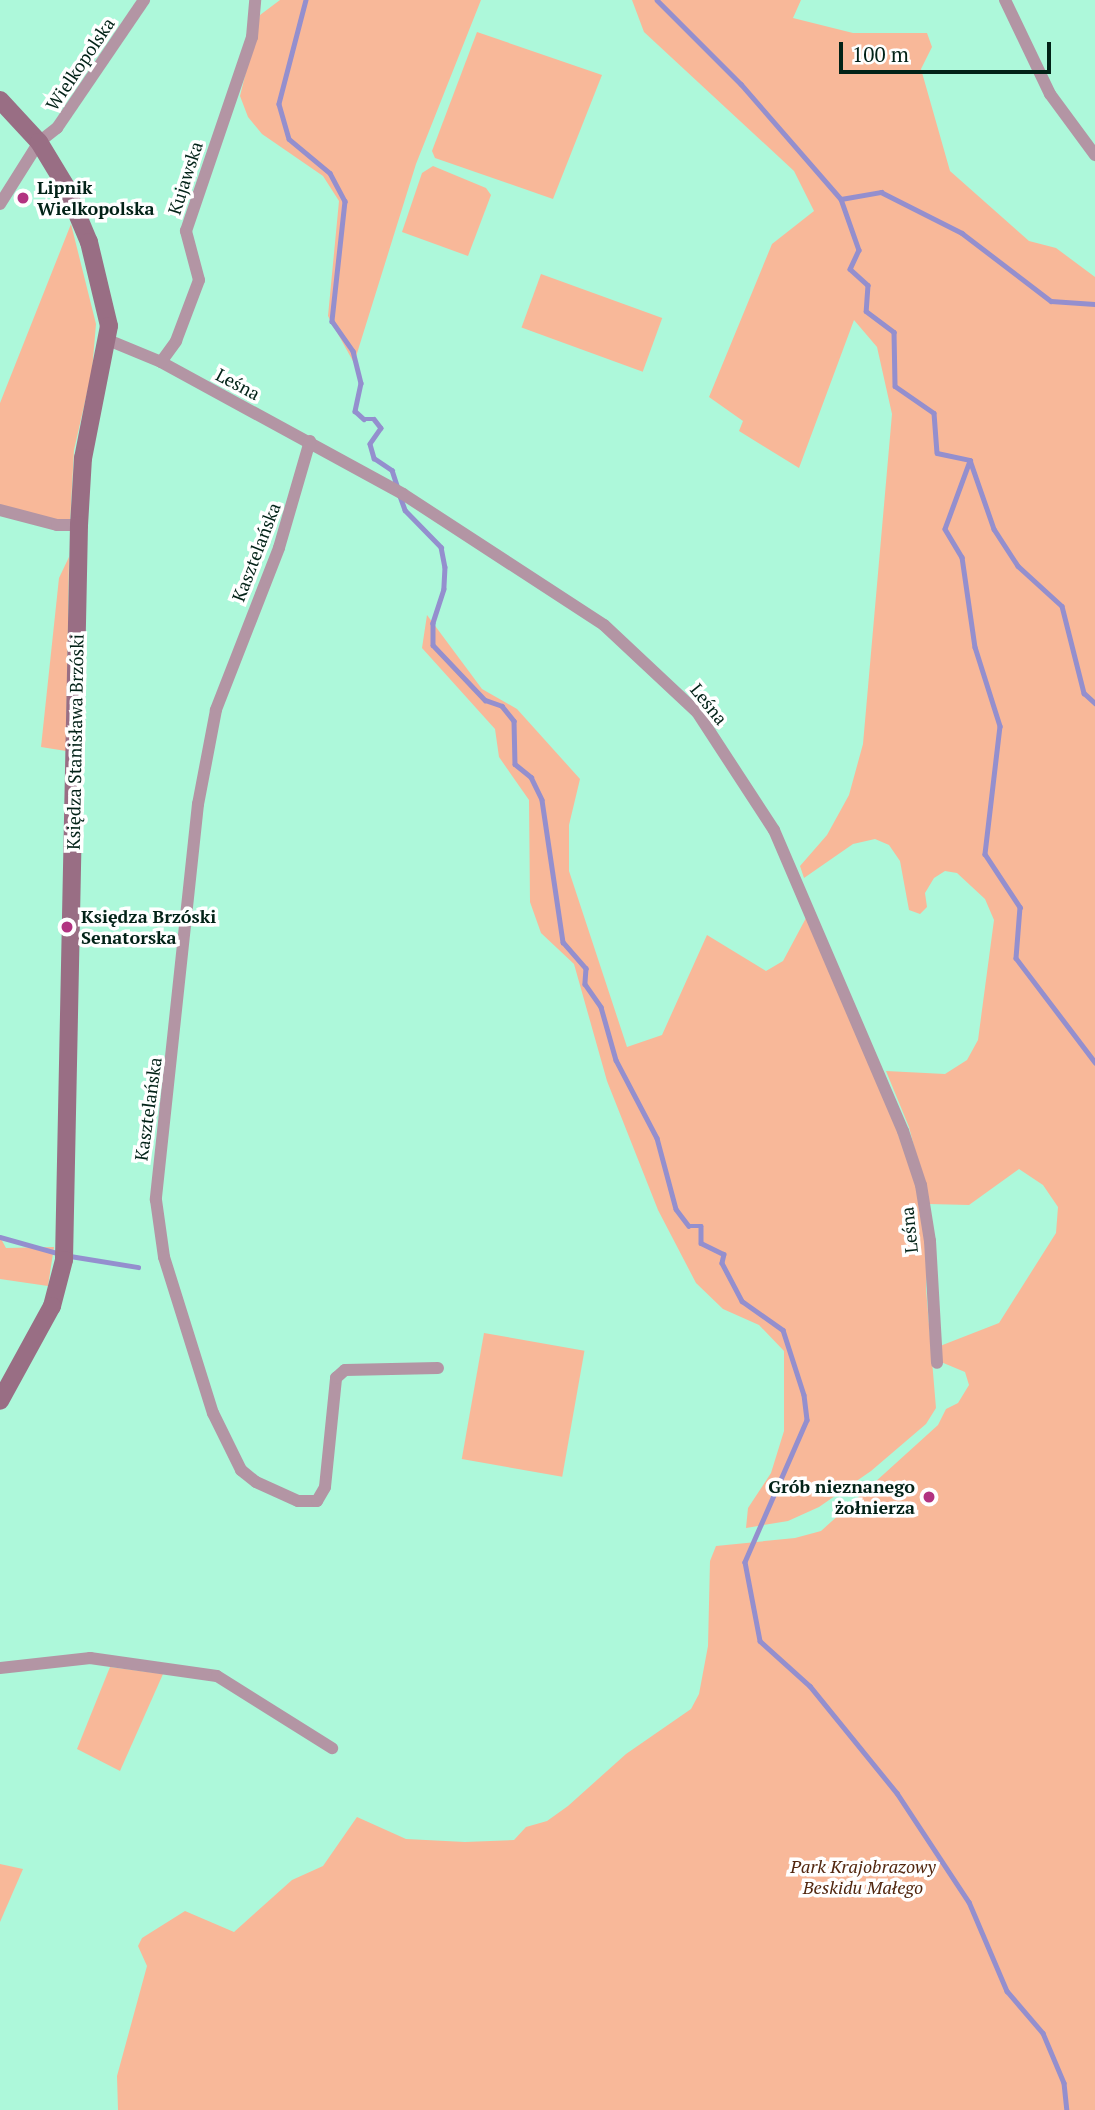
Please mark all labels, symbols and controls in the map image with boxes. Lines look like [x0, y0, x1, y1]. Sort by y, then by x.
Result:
street label: Wielkopolska [41, 13, 119, 115]
scale bar [843, 28, 1055, 72]
text: 100 m [852, 40, 909, 68]
street label: Kujawska [163, 139, 207, 217]
place label: Lipnik Wielkopolska [37, 177, 154, 220]
marker: Lipnik Wielkopolska [15, 190, 31, 206]
street label: Leśna [212, 364, 264, 404]
street label: Kasztelańska [227, 499, 285, 605]
street label: Księdza Stanisława Brzóski [62, 634, 88, 850]
street label: Leśna [686, 679, 732, 729]
place label: Księdza Brzóski Senatorska [81, 906, 216, 948]
marker: Księdza Brzóski Senatorska [59, 919, 75, 935]
street label: Kasztelańska [130, 1056, 166, 1162]
street label: Leśna [896, 1206, 922, 1254]
place label: Grób nieznanego żołnierza [768, 1476, 915, 1518]
marker: Grób nieznanego żołnierza [921, 1489, 937, 1505]
park label: Park Krajobrazowy Beskidu Małego [790, 1856, 936, 1898]

